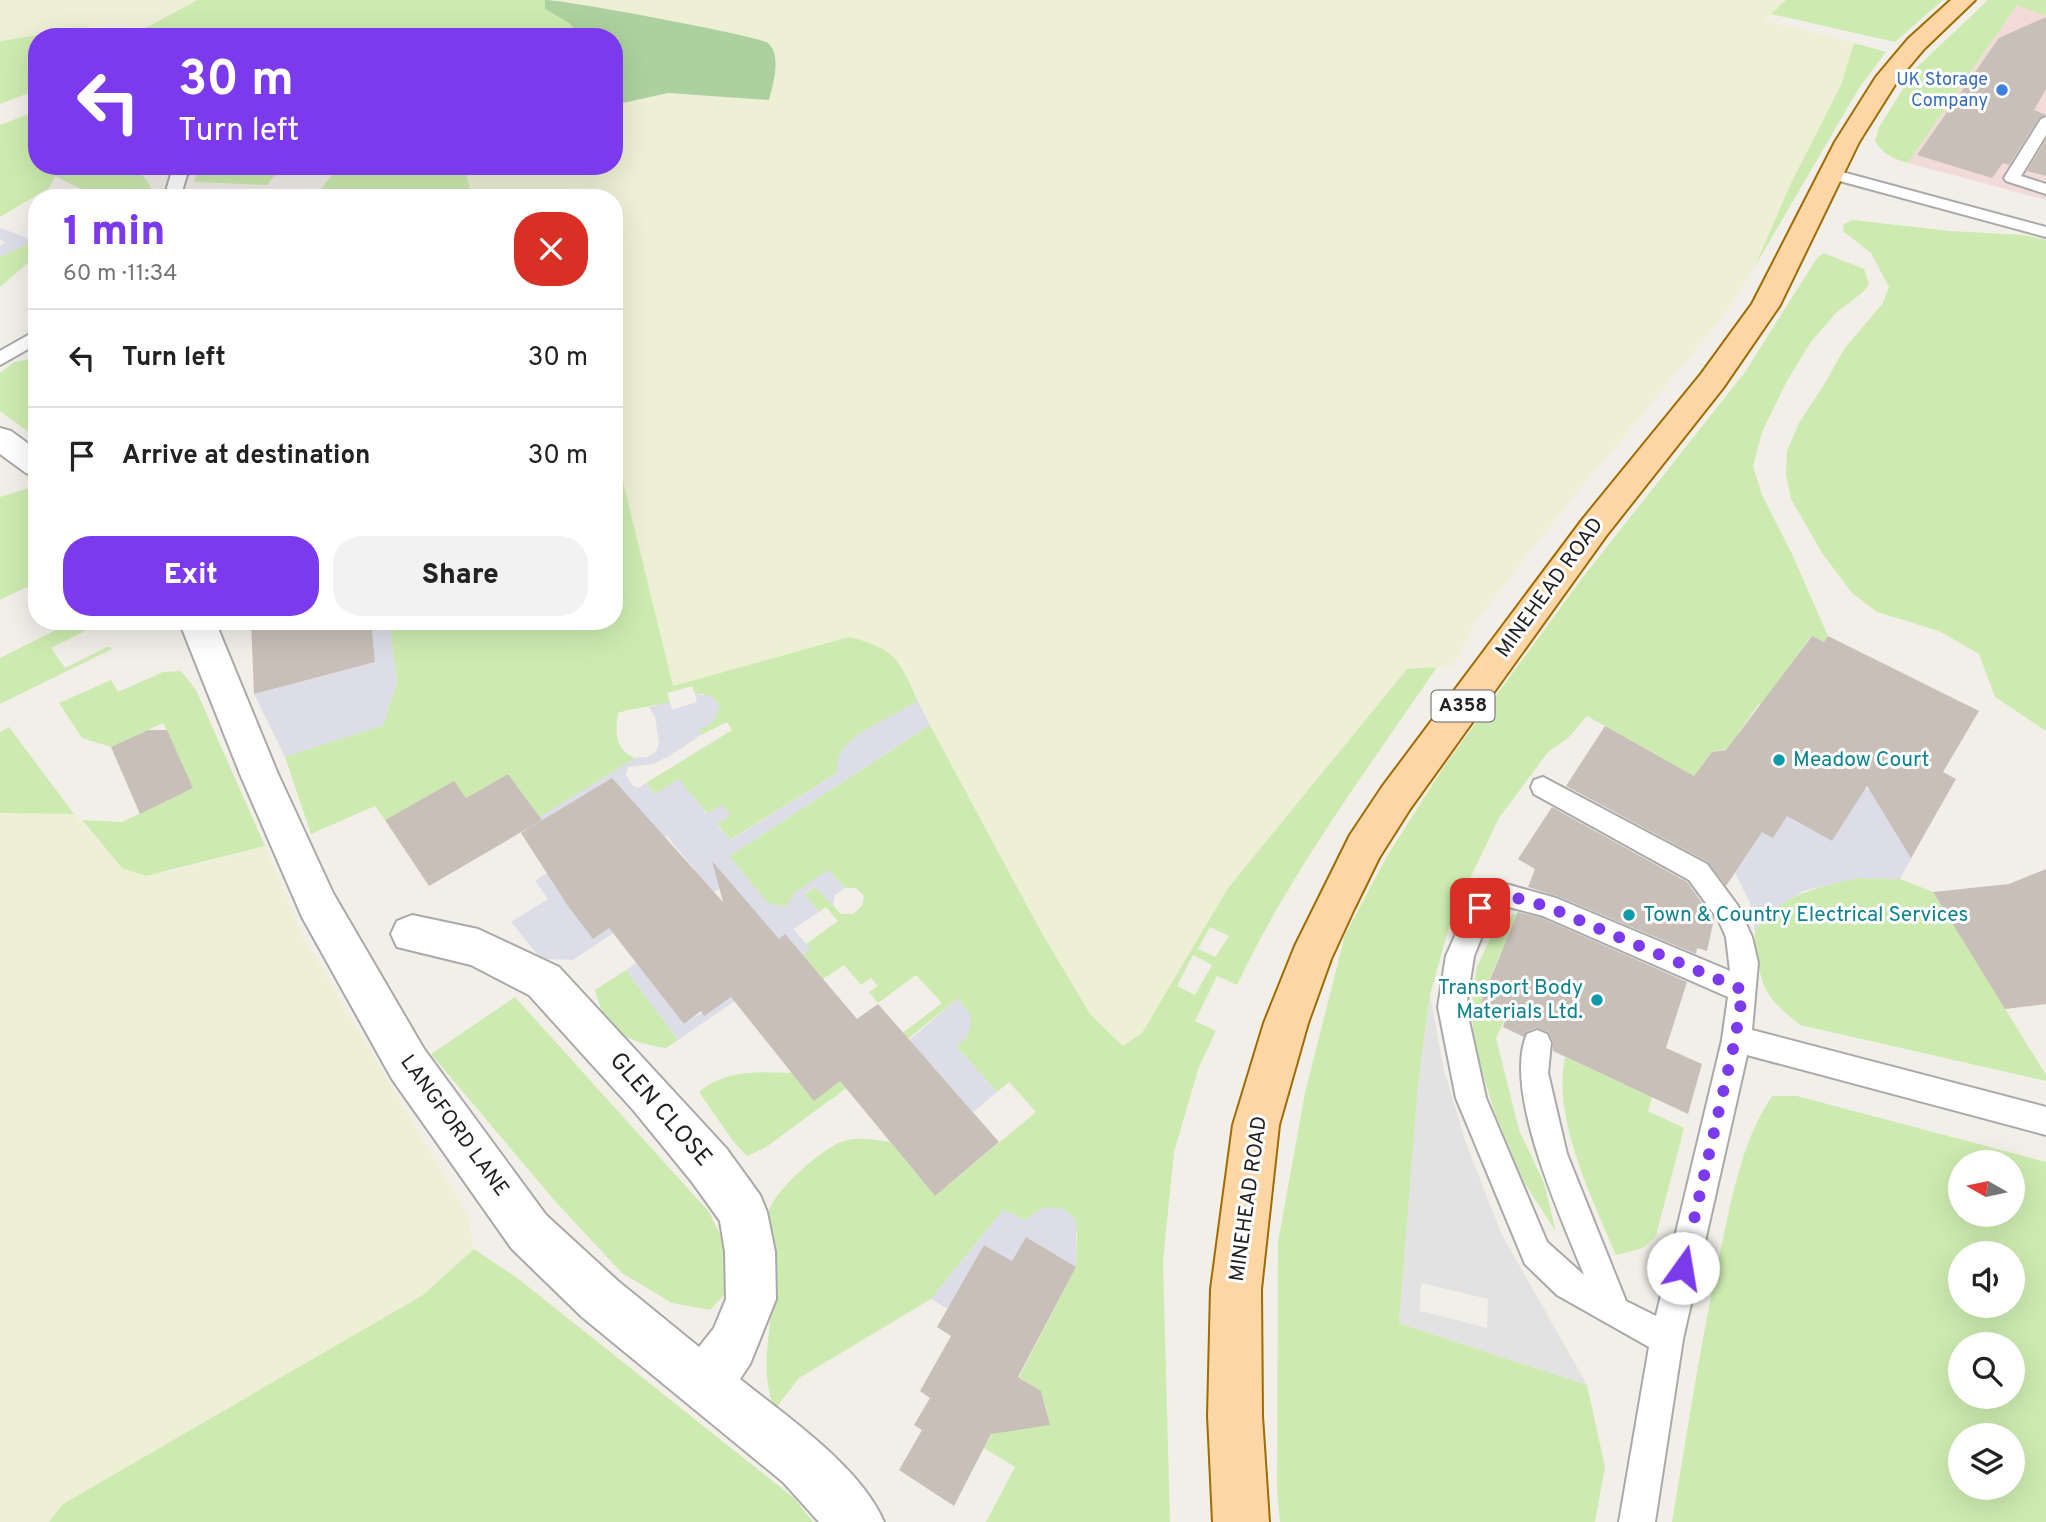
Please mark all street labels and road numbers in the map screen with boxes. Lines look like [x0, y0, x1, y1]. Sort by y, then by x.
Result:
street label: MINEHEAD ROAD [1490, 513, 1610, 663]
road number: A358 [1432, 691, 1494, 722]
street label: GLEN CLOSE [602, 1047, 718, 1173]
street label: LANGFORD LANE [393, 1050, 515, 1202]
street label: MINEHEAD ROAD [1224, 1115, 1274, 1283]

